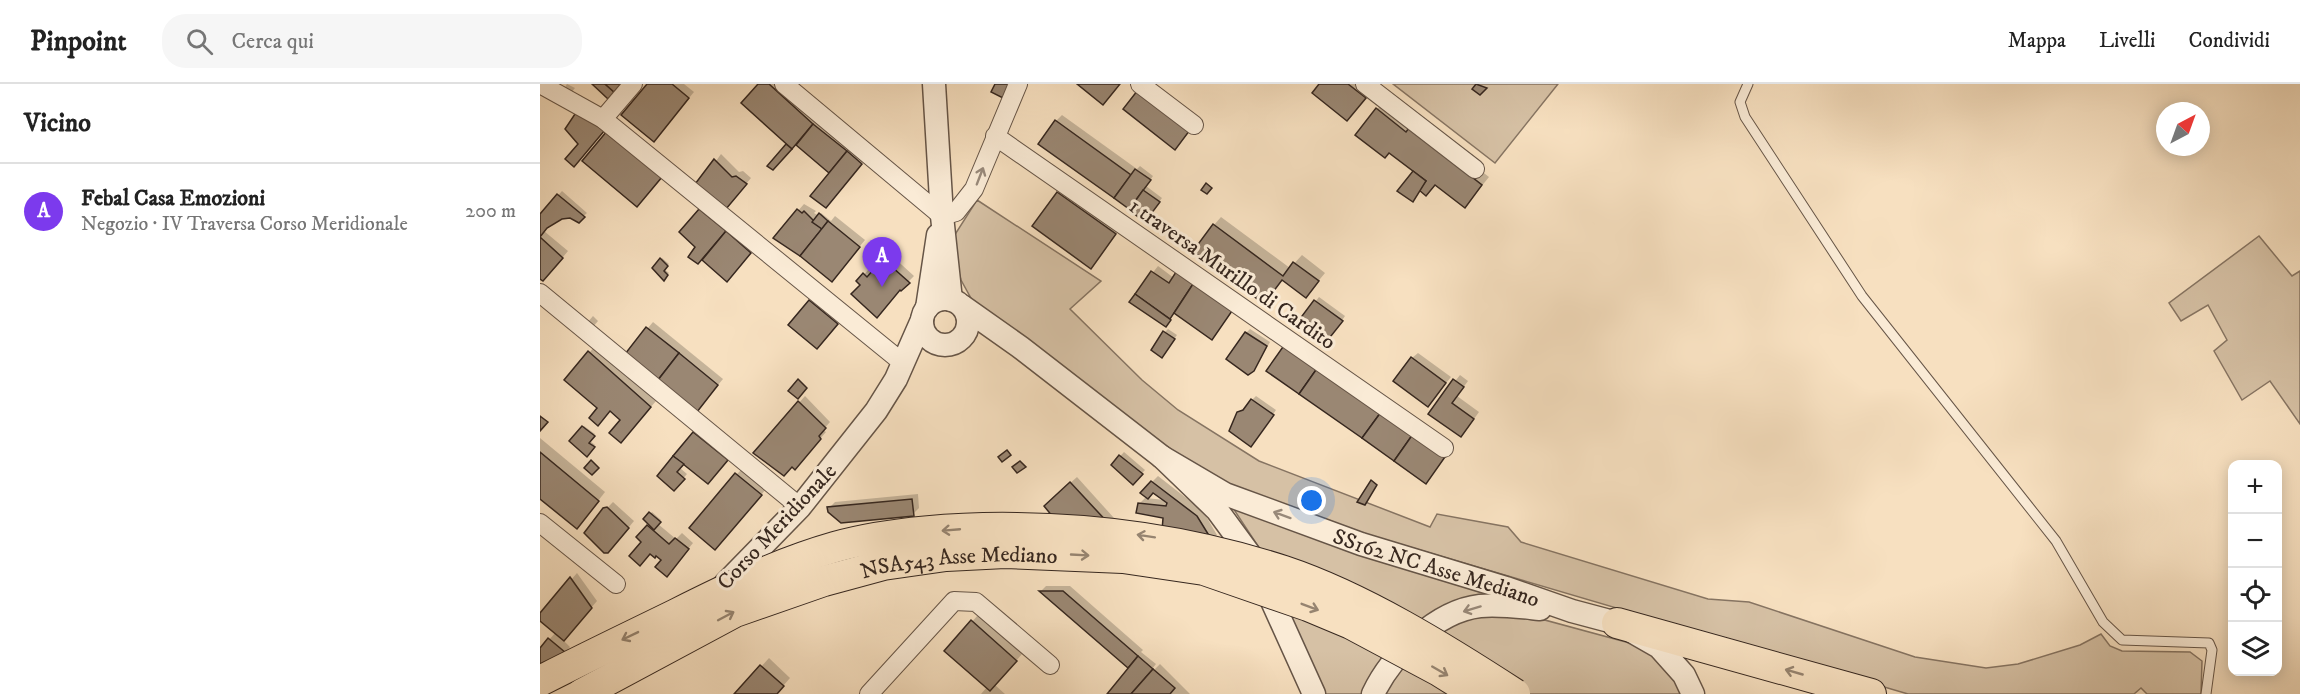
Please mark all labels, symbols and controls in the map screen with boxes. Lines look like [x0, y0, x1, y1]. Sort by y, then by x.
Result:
search box [162, 14, 582, 68]
text: Pinpoint [30, 24, 126, 59]
icon: search [183, 25, 216, 58]
text: Cerca qui [231, 28, 314, 55]
text: Mappa [2008, 28, 2066, 54]
text: Livelli [2099, 28, 2155, 54]
text: Condividi [2188, 28, 2270, 54]
north arrow [2156, 102, 2210, 156]
text: Vicino [24, 107, 91, 140]
one-way arrow [975, 167, 986, 186]
text: Febal Casa Emozioni [81, 185, 265, 212]
street label: 1 traversa Murillo di Cardito [1124, 193, 1341, 356]
text: A [37, 199, 50, 224]
text: 200 m [465, 199, 516, 224]
text: Negozio · IV Traversa Corso Meridionale [81, 212, 408, 237]
pin: A [862, 238, 902, 287]
street label: Corso Meridionale [712, 458, 842, 596]
map controls [2228, 460, 2282, 676]
button: + [2228, 460, 2282, 514]
your location [1297, 486, 1326, 515]
one-way arrow [1273, 508, 1292, 519]
button: − [2228, 514, 2282, 568]
street label: SS162 NC Asse Mediano [1329, 523, 1543, 614]
one-way arrow [942, 525, 962, 536]
one-way arrow [1136, 530, 1156, 541]
street label: NSA543 Asse Mediano [857, 541, 1058, 586]
one-way arrow [1069, 550, 1089, 561]
button: locate [2228, 568, 2282, 622]
one-way arrow [1300, 602, 1318, 613]
one-way arrow [1463, 604, 1482, 615]
one-way arrow [717, 610, 734, 622]
button: layers [2228, 622, 2282, 676]
one-way arrow [621, 631, 639, 643]
one-way arrow [1431, 666, 1448, 678]
one-way arrow [1785, 666, 1804, 677]

